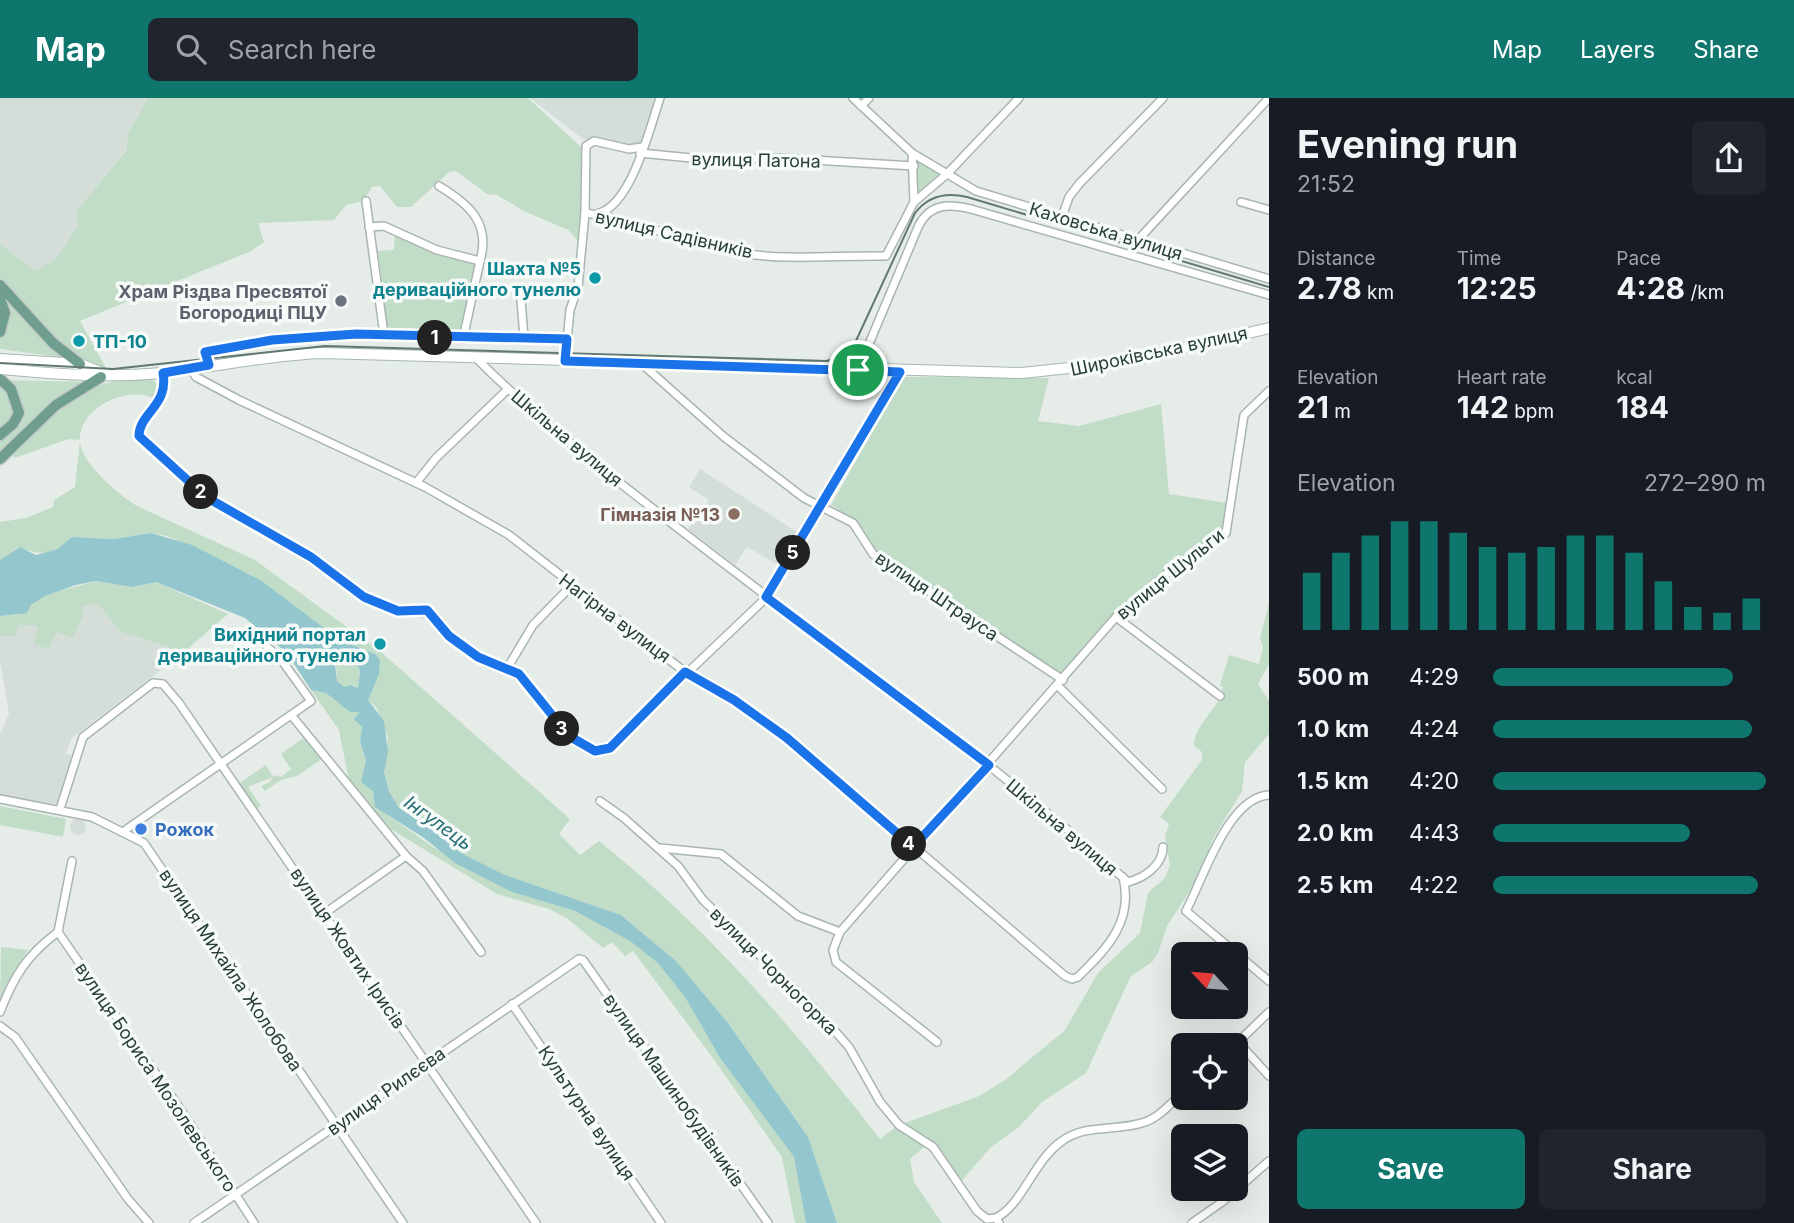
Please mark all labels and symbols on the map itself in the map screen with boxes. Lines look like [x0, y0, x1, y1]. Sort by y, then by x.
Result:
street label: вулиця Патона [691, 148, 821, 172]
street label: Каховська вулиця [1027, 198, 1185, 264]
street label: вулиця Садівників [593, 206, 755, 262]
place label: Шахта №5 дериваційного тунелю [373, 258, 581, 300]
marker: Шахта №5 дериваційного тунелю [587, 270, 603, 286]
place label: Храм Різдва Пресвятої Богородиці ПЦУ [118, 281, 328, 323]
marker: Храм Різдва Пресвятої Богородиці ПЦУ [333, 293, 349, 309]
pin: 1 [418, 320, 452, 356]
street label: Широківська вулиця [1069, 322, 1249, 380]
place label: ТП-10 [93, 331, 147, 352]
marker: ТП-10 [71, 333, 87, 349]
pin [828, 340, 888, 400]
street label: Шкільна вулиця [507, 385, 627, 491]
pin: 2 [184, 474, 218, 510]
place label: Гімназія №13 [600, 504, 720, 525]
marker: Гімназія №13 [726, 506, 742, 522]
street label: вулиця Шульги [1112, 524, 1228, 624]
pin: 5 [776, 536, 810, 570]
street label: вулиця Штрауса [872, 547, 1002, 645]
street label: Нагірна вулиця [555, 569, 675, 667]
place label: Вихідний портал дериваційного тунелю [158, 624, 366, 666]
marker: Вихідний портал дериваційного тунелю [372, 636, 388, 652]
pin: 3 [544, 712, 580, 746]
street label: Шкільна вулиця [1002, 774, 1122, 880]
water label: Інгулець [399, 791, 477, 855]
place label: Рожок [155, 819, 214, 840]
marker: Рожок [133, 821, 149, 837]
pin: 4 [892, 826, 926, 862]
street label: вулиця Жовтих Ірисів [286, 864, 410, 1032]
street label: вулиця Михайла Жолобова [155, 865, 307, 1075]
street label: вулиця Чорногорка [706, 903, 842, 1039]
north arrow [1171, 942, 1248, 1018]
street label: вулиця Бориса Мозолевського [71, 958, 241, 1196]
street label: вулиця Машинобудівників [599, 989, 749, 1191]
street label: вулиця Рилєєва [323, 1042, 449, 1140]
street label: Культурна вулиця [534, 1042, 640, 1184]

